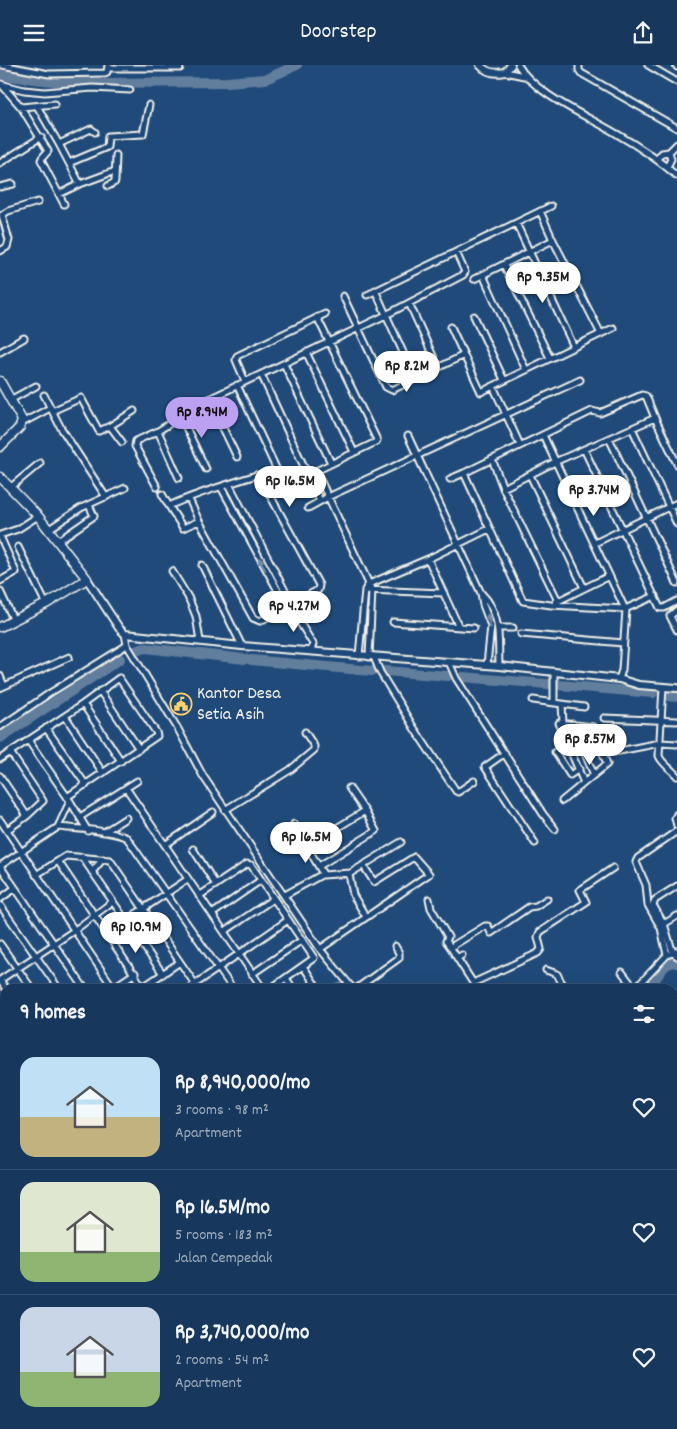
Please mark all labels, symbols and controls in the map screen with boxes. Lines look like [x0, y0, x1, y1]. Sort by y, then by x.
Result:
text: Doorstep [300, 17, 377, 48]
icon: menu [20, 19, 48, 47]
icon: share [629, 19, 657, 47]
pin: Rp 9.35M [491, 261, 595, 304]
text: Rp 9.35M [517, 266, 569, 289]
pin: Rp 8.2M [361, 351, 453, 393]
text: Rp 8.2M [385, 355, 429, 378]
pin: Rp 8.94M [150, 397, 254, 439]
text: Rp 8.94M [176, 401, 228, 424]
pin: Rp 16.5M [238, 465, 342, 508]
text: Rp 16.5M [265, 470, 315, 493]
pin: Rp 3.74M [542, 475, 646, 517]
text: Rp 3.74M [569, 479, 619, 502]
one-way arrow [258, 557, 267, 570]
pin: Rp 4.27M [242, 591, 346, 633]
text: Rp 4.27M [269, 595, 319, 618]
one-way arrow [484, 613, 492, 628]
place label: Kantor Desa Setia Asih [197, 682, 281, 728]
public building icon: Kantor Desa Setia Asih [169, 692, 193, 716]
pin: Rp 8.57M [538, 723, 642, 766]
text: Rp 8.57M [565, 728, 615, 751]
pin: Rp 16.5M [254, 821, 358, 864]
text: Rp 16.5M [281, 826, 331, 849]
pin: Rp 10.9M [84, 911, 188, 954]
text: Rp 10.9M [111, 916, 161, 939]
text: 9 homes [20, 999, 86, 1029]
icon: filters [630, 1000, 658, 1028]
text: Rp 8,940,000/mo [175, 1069, 310, 1099]
icon: home [60, 1077, 120, 1137]
icon: heart [630, 1093, 658, 1121]
text: 3 rooms · 98 m² [175, 1099, 269, 1122]
text: Apartment [175, 1122, 242, 1145]
text: Rp 16.5M/mo [175, 1194, 270, 1224]
icon: home [60, 1202, 120, 1262]
icon: heart [630, 1218, 658, 1246]
text: 5 rooms · 183 m² [175, 1224, 272, 1247]
text: Jalan Cempedak [175, 1247, 273, 1270]
text: Rp 3,740,000/mo [175, 1319, 309, 1349]
icon: home [60, 1327, 120, 1387]
icon: heart [630, 1343, 658, 1371]
text: 2 rooms · 54 m² [175, 1349, 269, 1372]
text: Apartment [175, 1372, 242, 1395]

